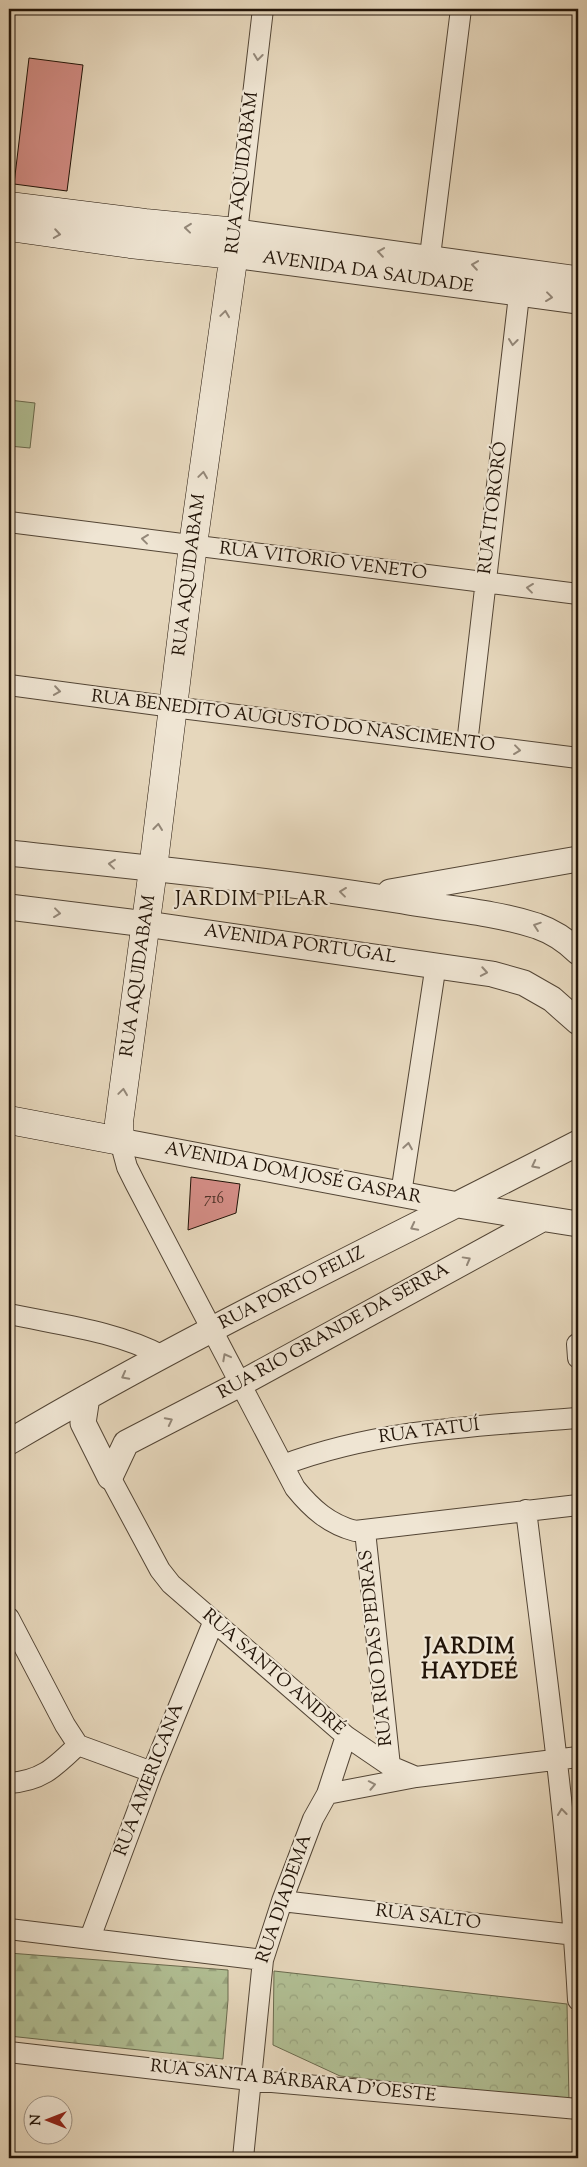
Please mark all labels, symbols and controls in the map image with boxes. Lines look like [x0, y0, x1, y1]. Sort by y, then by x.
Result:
one-way arrow [253, 53, 263, 61]
street label: RUA AQUIDABAM [220, 90, 266, 256]
one-way arrow [184, 222, 192, 233]
one-way arrow [53, 229, 61, 239]
street label: AVENIDA DA SAUDADE [261, 245, 475, 301]
one-way arrow [377, 247, 385, 258]
one-way arrow [471, 260, 479, 271]
one-way arrow [545, 291, 553, 302]
one-way arrow [219, 310, 230, 318]
one-way arrow [508, 338, 519, 346]
street label: RUA ITORORÓ [472, 440, 515, 576]
one-way arrow [197, 471, 208, 479]
street label: RUA AQUIDABAM [167, 492, 213, 658]
one-way arrow [140, 534, 148, 545]
street label: RUA VITORIO VENETO [218, 536, 428, 588]
one-way arrow [526, 583, 534, 594]
street label: RUA BENEDITO AUGUSTO DO NASCIMENTO [90, 684, 496, 760]
one-way arrow [53, 685, 61, 696]
one-way arrow [513, 744, 521, 755]
one-way arrow [152, 823, 163, 831]
one-way arrow [108, 859, 116, 870]
district label: JARDIM PILAR [174, 886, 329, 915]
one-way arrow [339, 887, 347, 898]
street label: RUA AQUIDABAM [115, 893, 163, 1059]
one-way arrow [53, 907, 61, 918]
street label: AVENIDA PORTUGAL [202, 919, 398, 971]
one-way arrow [534, 922, 542, 932]
one-way arrow [479, 967, 488, 977]
one-way arrow [117, 1088, 128, 1096]
street label: AVENIDA DOM JOSÉ GASPAR [162, 1136, 424, 1212]
one-way arrow [402, 1142, 413, 1150]
one-way arrow [531, 1159, 540, 1169]
house number: 716 [204, 1189, 224, 1210]
one-way arrow [410, 1221, 419, 1231]
street label: RUA PORTO FELIZ [215, 1241, 369, 1337]
one-way arrow [462, 1256, 471, 1266]
street label: RUA RIO GRANDE DA SERRA [213, 1257, 455, 1407]
one-way arrow [222, 1353, 232, 1362]
one-way arrow [122, 1370, 131, 1380]
street label: RUA TATUÍ [377, 1413, 481, 1451]
one-way arrow [164, 1417, 173, 1427]
street label: RUA RIO DAS PEDRAS [354, 1548, 400, 1748]
street label: RUA SANTO ANDRÉ [196, 1603, 350, 1743]
district label: JARDIM HAYDEÉ [421, 1632, 519, 1689]
street label: RUA AMERICANA [109, 1699, 191, 1860]
one-way arrow [367, 1780, 376, 1790]
one-way arrow [557, 1807, 568, 1815]
street label: RUA DIADEMA [251, 1831, 319, 1967]
street label: RUA SALTO [374, 1899, 482, 1937]
street label: RUA SANTA BÁRBARA D'OESTE [149, 2054, 437, 2110]
north arrow [22, 2094, 72, 2144]
text: N [27, 2114, 47, 2126]

